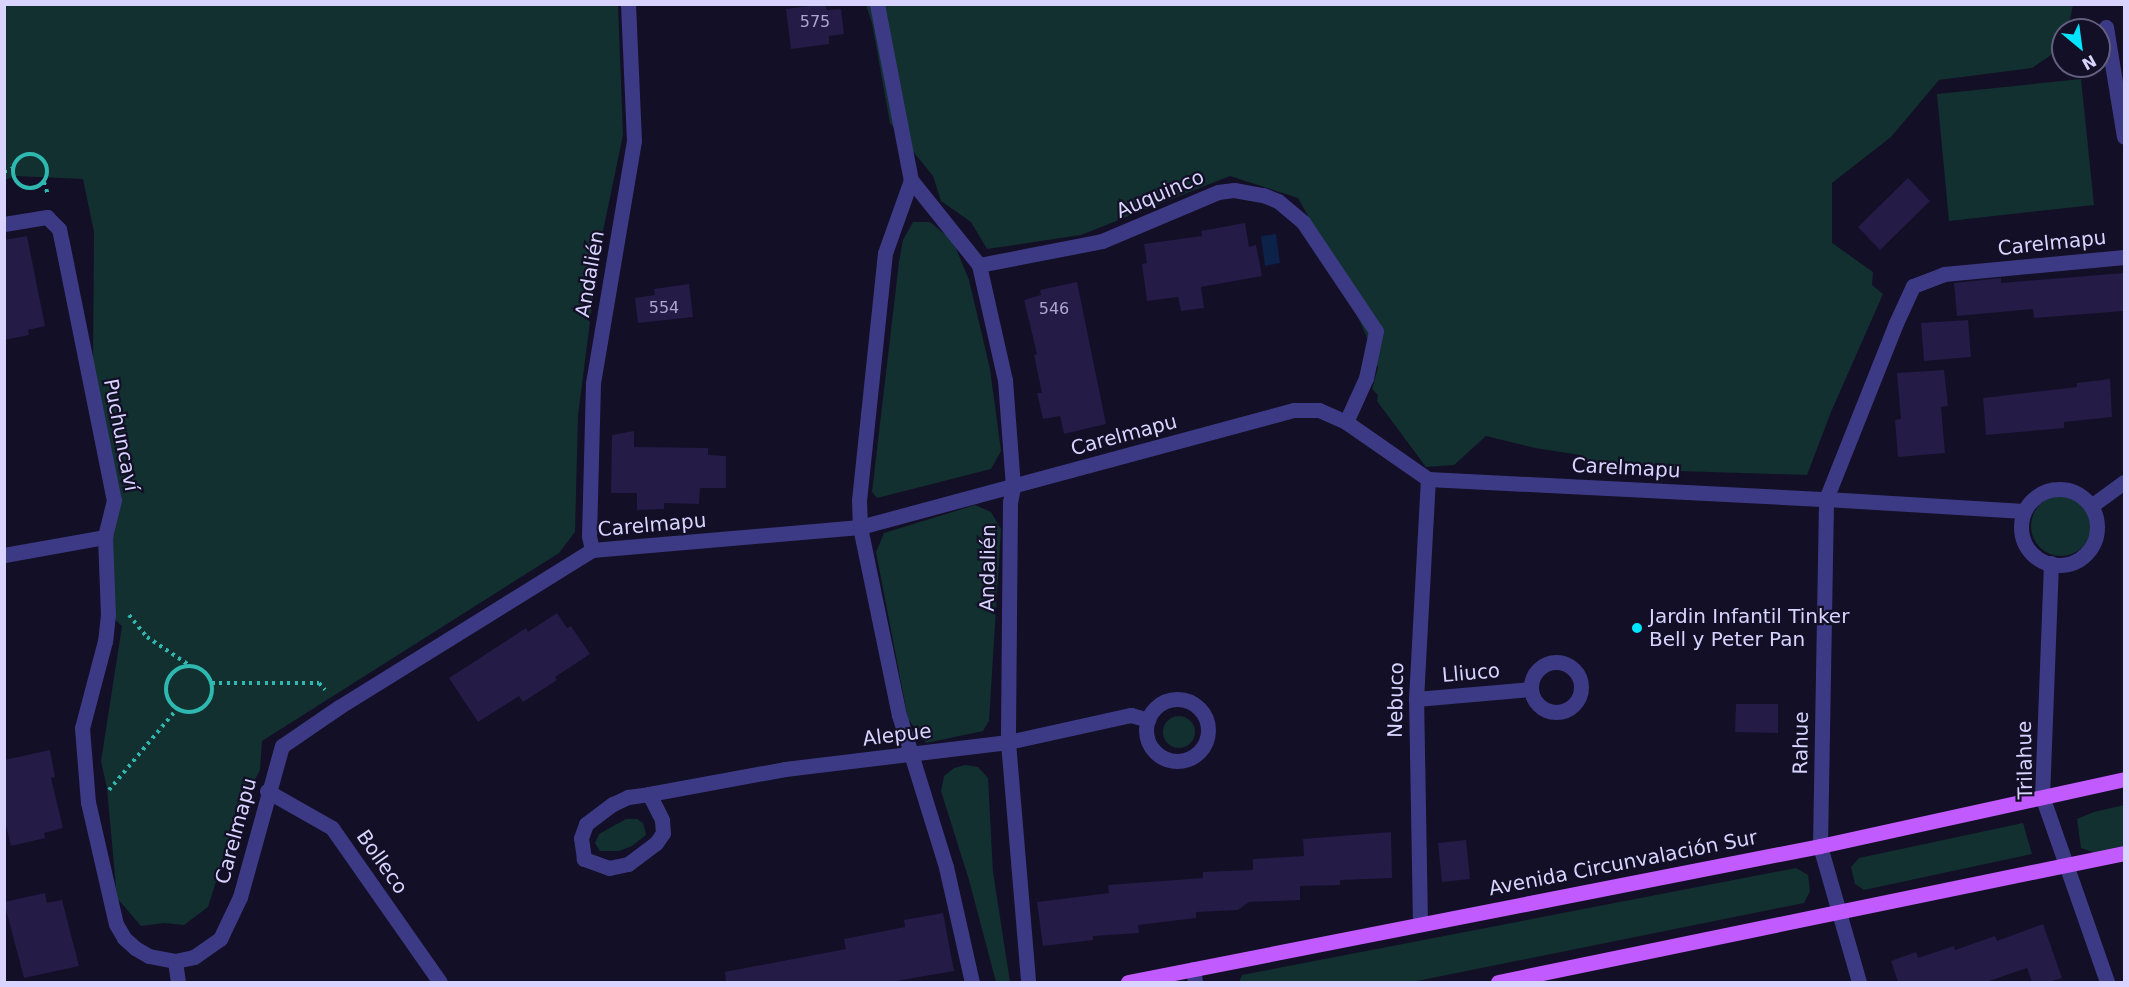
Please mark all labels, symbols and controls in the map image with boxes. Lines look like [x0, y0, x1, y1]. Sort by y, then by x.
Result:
house number: 575 [800, 12, 830, 32]
north arrow [2051, 18, 2111, 78]
text: N [2079, 51, 2099, 74]
street label: Auquinco [1112, 165, 1208, 223]
street label: Carelmapu [1997, 225, 2107, 261]
street label: Andalién [571, 229, 609, 319]
house number: 554 [649, 298, 679, 318]
house number: 546 [1039, 299, 1069, 319]
street label: Puchuncaví [98, 377, 144, 493]
street label: Carelmapu [1068, 409, 1180, 461]
street label: Carelmapu [1571, 453, 1681, 483]
street label: Carelmapu [597, 508, 707, 542]
street label: Andalién [975, 524, 1001, 612]
place label: Jardin Infantil Tinker Bell y Peter Pan [1649, 604, 1849, 651]
marker: Jardin Infantil Tinker Bell y Peter Pan [1630, 621, 1644, 635]
street label: Lliuco [1441, 659, 1501, 687]
street label: Nebuco [1383, 662, 1409, 738]
street label: Rahue [1788, 711, 1814, 775]
street label: Alepue [861, 719, 933, 751]
street label: Trilahue [2012, 721, 2038, 799]
street label: Carelmapu [210, 775, 262, 887]
street label: Bolleco [351, 825, 413, 899]
street label: Avenida Circunvalación Sur [1487, 825, 1759, 901]

